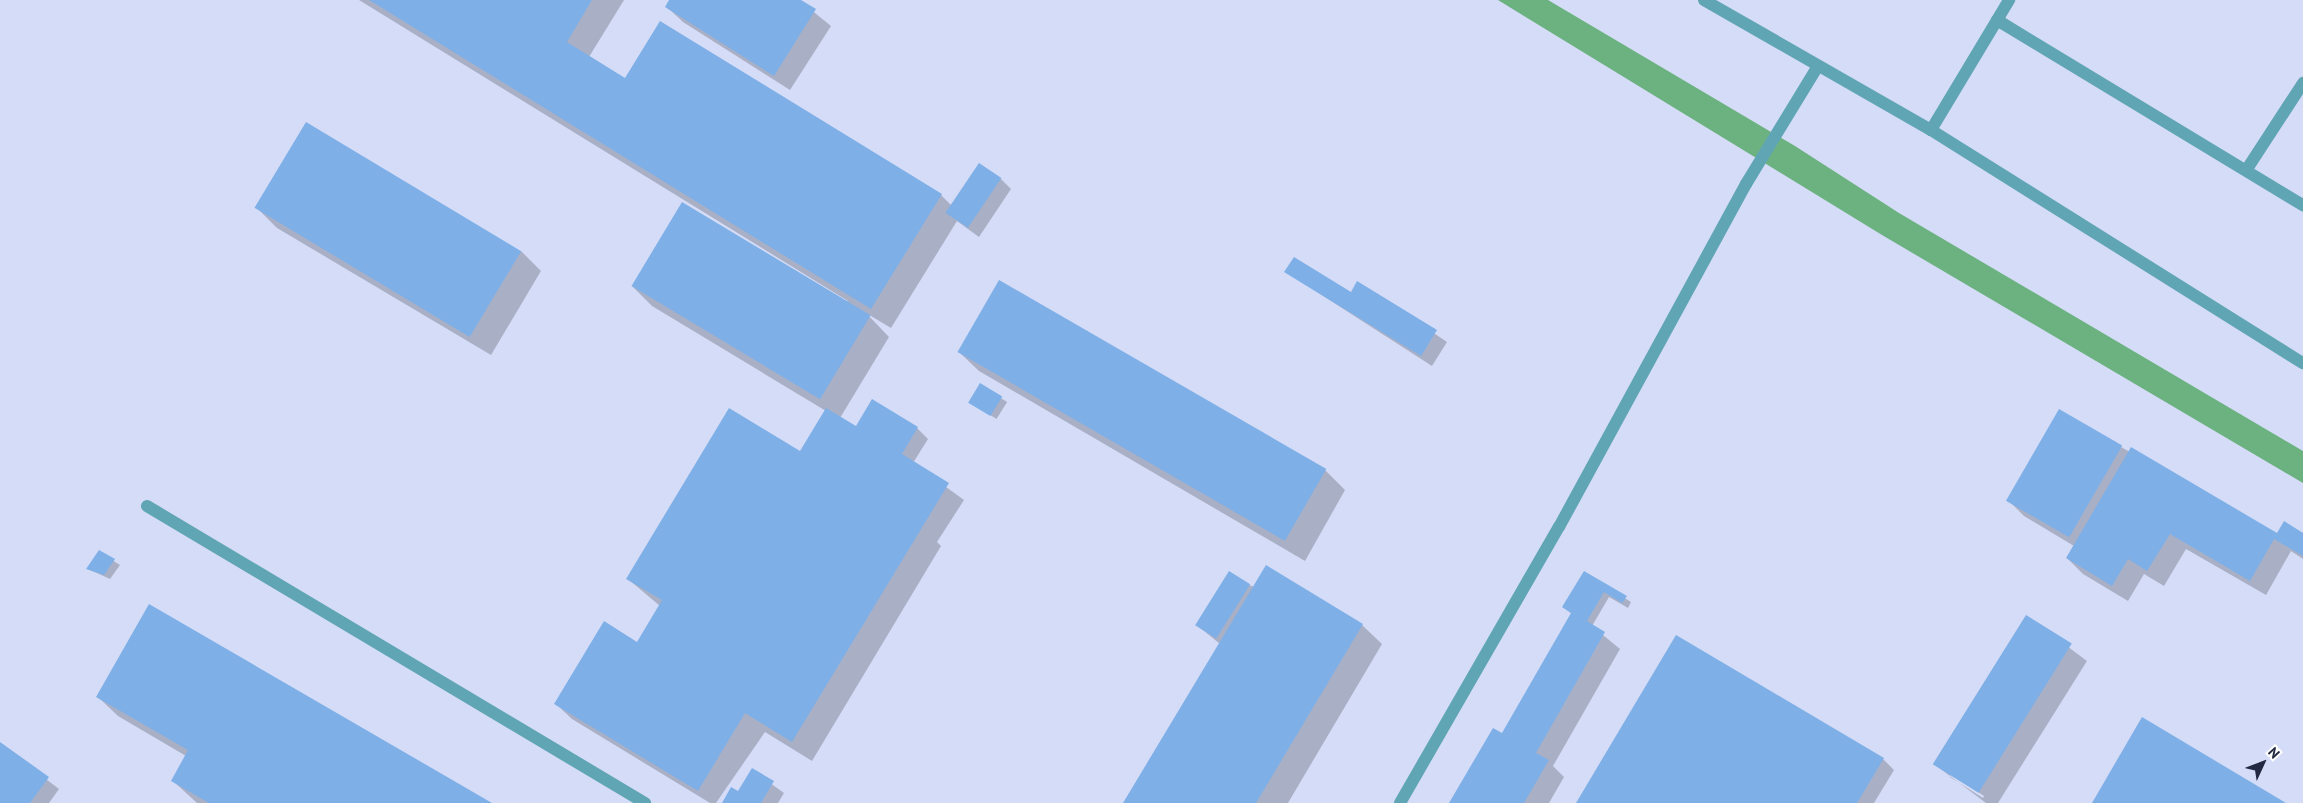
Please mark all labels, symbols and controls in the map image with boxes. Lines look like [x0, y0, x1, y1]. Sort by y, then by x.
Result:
north arrow [2238, 738, 2288, 788]
text: N [2264, 743, 2284, 762]

